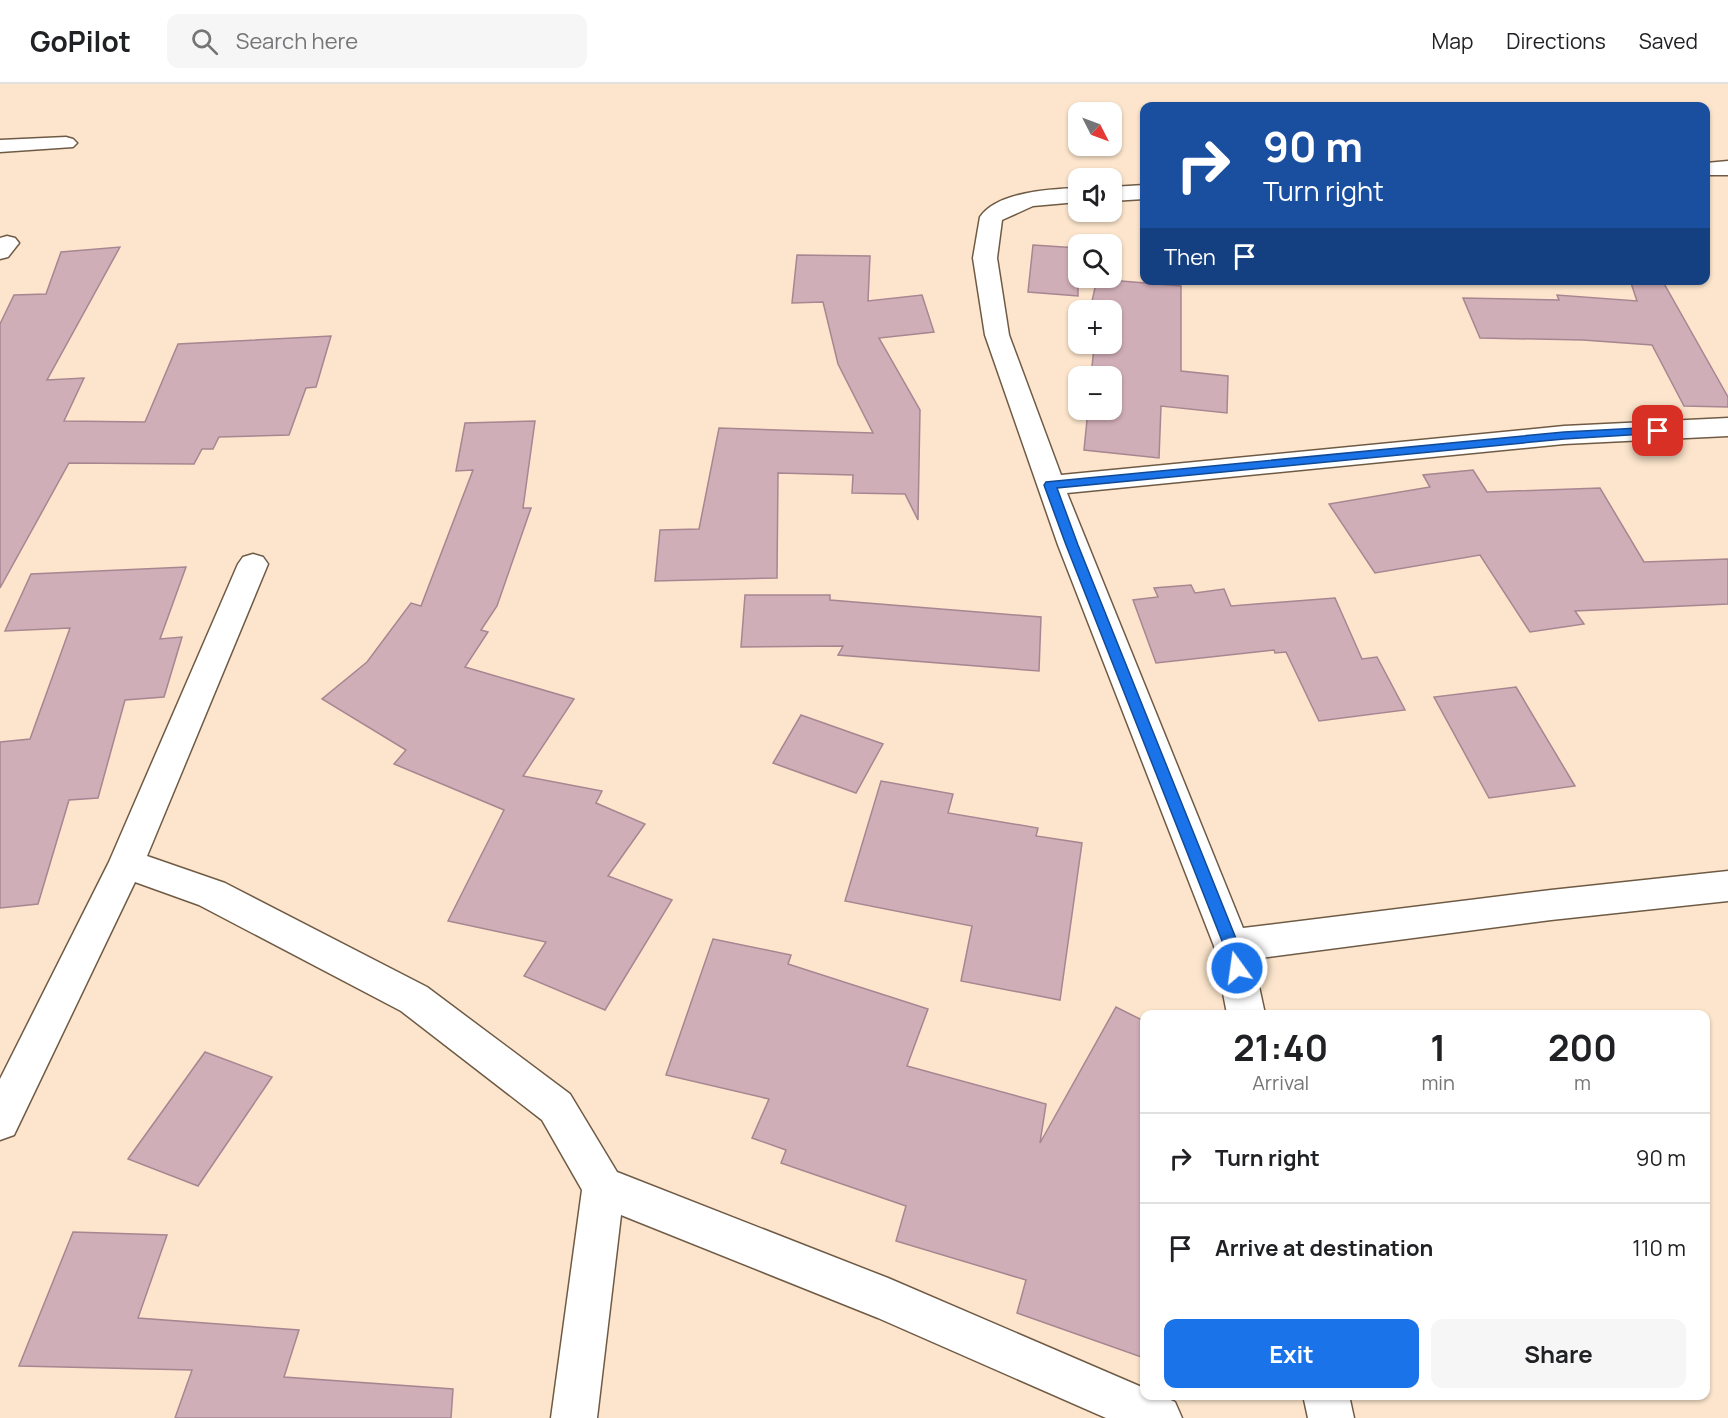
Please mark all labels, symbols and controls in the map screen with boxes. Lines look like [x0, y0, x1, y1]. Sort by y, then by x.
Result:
search box [167, 14, 587, 68]
text: GoPilot [30, 22, 131, 60]
icon: search [188, 25, 221, 58]
text: Search here [236, 26, 358, 56]
text: Map [1432, 27, 1473, 55]
text: Directions [1506, 27, 1606, 55]
text: Saved [1639, 27, 1698, 55]
north arrow [1068, 102, 1122, 156]
map controls [1068, 102, 1122, 420]
text: 90 m [1263, 117, 1363, 175]
icon: right [1164, 126, 1242, 204]
button: sound [1068, 168, 1122, 222]
text: Turn right [1263, 172, 1384, 209]
button: search [1068, 234, 1122, 288]
icon: arrive [1228, 240, 1261, 273]
text: Then [1164, 242, 1216, 272]
button: + [1068, 300, 1122, 354]
button: − [1068, 366, 1122, 420]
pin [1632, 405, 1683, 456]
icon: arrive [1641, 414, 1674, 447]
position arrow [1205, 936, 1269, 1000]
text: 21:40 [1233, 1023, 1328, 1072]
text: 1 [1430, 1023, 1446, 1072]
text: 200 [1548, 1023, 1617, 1072]
text: Arrival [1252, 1069, 1309, 1096]
text: min [1421, 1069, 1455, 1096]
text: m [1574, 1069, 1591, 1096]
icon: right [1164, 1142, 1197, 1175]
text: Turn right [1215, 1143, 1320, 1173]
text: 90 m [1636, 1143, 1686, 1173]
icon: arrive [1164, 1232, 1197, 1265]
text: Arrive at destination [1215, 1233, 1433, 1263]
text: 110 m [1632, 1233, 1686, 1263]
button: Exit [1164, 1319, 1419, 1388]
button: Share [1431, 1319, 1686, 1388]

